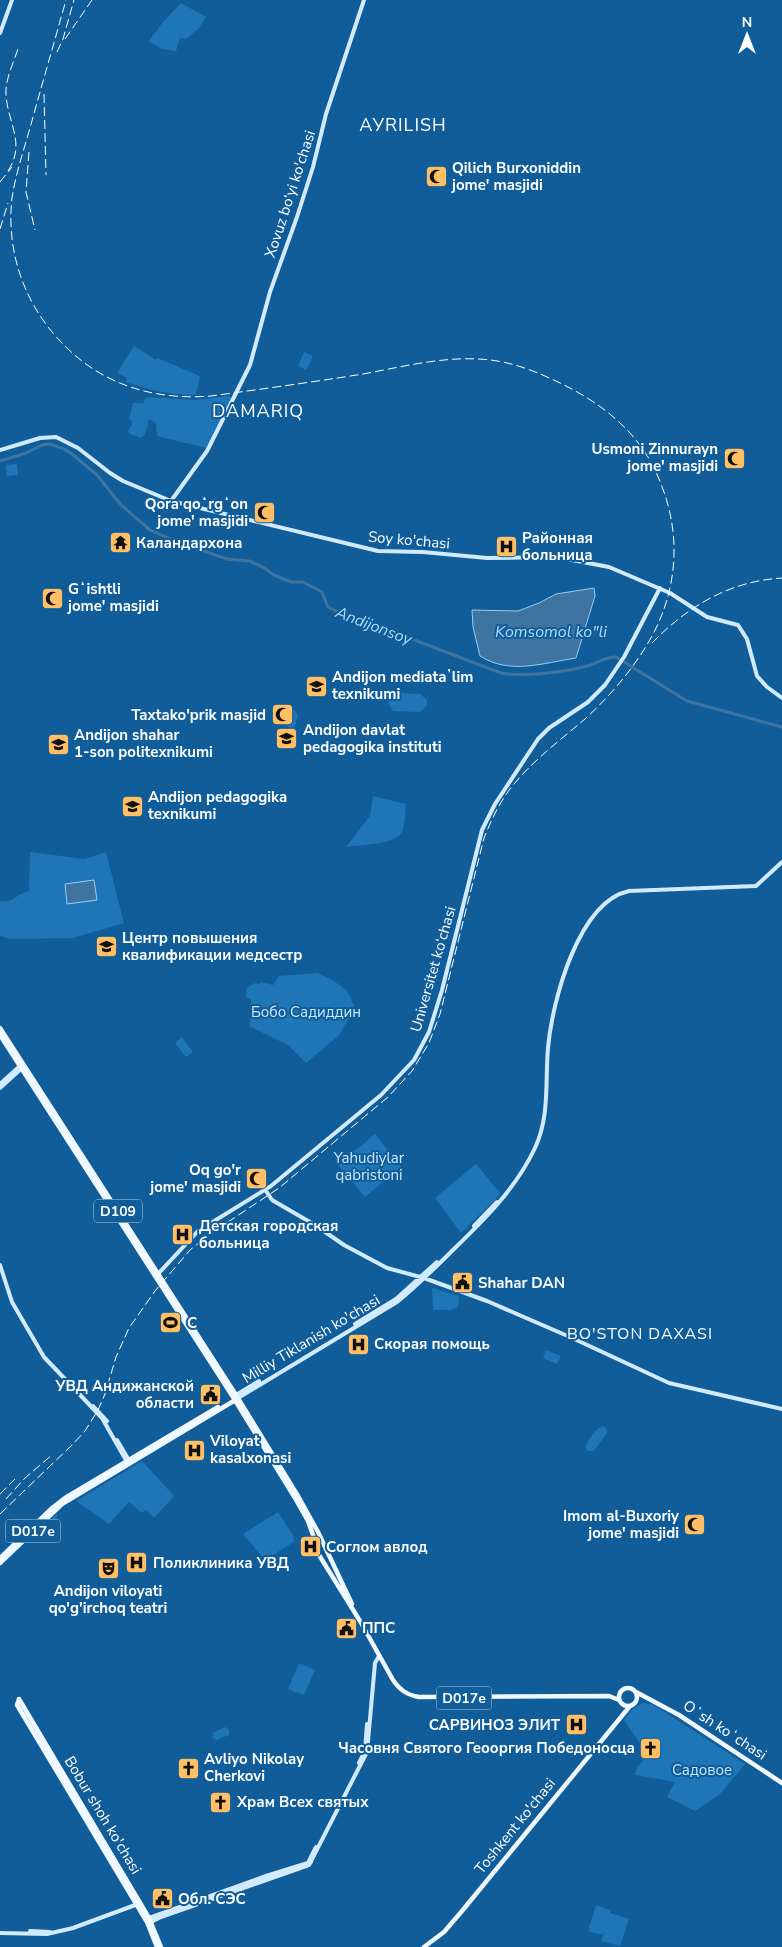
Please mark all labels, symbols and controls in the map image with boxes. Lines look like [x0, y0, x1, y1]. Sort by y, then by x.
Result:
north arrow [722, 10, 772, 60]
text: N [742, 13, 752, 32]
district label: АУRILISH [359, 113, 447, 137]
street label: Xovuz bo‘yi ko'chasi [260, 128, 320, 260]
place label: Qilich Burxoniddin jome' masjidi [451, 158, 581, 195]
mosque icon: Qilich Burxoniddin jome' masjidi [424, 165, 448, 189]
district label: DAMARIQ [212, 399, 304, 423]
place label: Usmoni Zinnurayn jome' masjidi [591, 439, 718, 476]
mosque icon: Usmoni Zinnurayn jome' masjidi [722, 446, 746, 470]
place label: Qora qoʻrgʻon jome' masjidi [145, 494, 248, 531]
mosque icon: Qora qoʻrgʻon jome' masjidi [252, 501, 276, 525]
street label: Soy ko'chasi [367, 526, 451, 554]
place label: Районная больница [522, 528, 593, 565]
temple icon: Каландархона [108, 531, 132, 555]
place label: Каландархона [136, 533, 242, 553]
hospital icon: Районная больница [494, 535, 518, 559]
place label: Gʻishtli jome' masjidi [67, 579, 159, 616]
mosque icon: Gʻishtli jome' masjidi [40, 586, 64, 610]
water label: Andijonsoy [331, 601, 416, 651]
water label: Komsomol ko"li [495, 621, 607, 643]
place label: Andijon mediataʼlim texnikumi [332, 667, 473, 704]
school or university icon: Andijon mediataʼlim texnikumi [304, 674, 328, 698]
mosque icon: Taxtako'prik masjid [270, 703, 294, 727]
place label: Taxtako'prik masjid [131, 705, 266, 725]
place label: Andijon davlat pedagogika instituti [303, 720, 442, 757]
place label: Andijon shahar 1-son politexnikumi [74, 725, 213, 762]
school or university icon: Andijon davlat pedagogika instituti [275, 727, 299, 751]
school or university icon: Andijon shahar 1-son politexnikumi [46, 732, 70, 756]
place label: Andijon pedagogika texnikumi [148, 787, 287, 824]
school or university icon: Andijon pedagogika texnikumi [120, 794, 144, 818]
street label: Universitet kо‘chasi [406, 904, 460, 1034]
place label: Центр повышения квалификации медсестр [122, 928, 302, 965]
school or university icon: Центр повышения квалификации медсестр [94, 935, 118, 959]
park label: Бобо Садиддин [251, 1002, 361, 1022]
park label: Yahudiylar qabristoni [333, 1148, 405, 1185]
place label: Oq go'r jome' masjidi [149, 1160, 241, 1197]
mosque icon: Oq go'r jome' masjidi [245, 1167, 269, 1191]
road number: D109 [94, 1200, 142, 1222]
place label: Детская городская больница [199, 1216, 338, 1253]
hospital icon: Детская городская больница [171, 1223, 195, 1247]
public building icon: Shahar DAN [450, 1271, 474, 1295]
place label: Shahar DAN [478, 1273, 565, 1293]
street label: Milliy Tiklanish ko'chasi [238, 1290, 384, 1388]
sports icon: С [159, 1311, 183, 1335]
place label: С [187, 1313, 197, 1333]
district label: BO'STON DAXASI [567, 1323, 713, 1345]
hospital icon: Скорая помощь [346, 1332, 370, 1356]
place label: Скорая помощь [374, 1334, 490, 1354]
place label: УВД Андижанской области [55, 1376, 194, 1413]
public building icon: УВД Андижанской области [198, 1383, 222, 1407]
place label: Viloyat kasalxonasi [209, 1431, 291, 1468]
hospital icon: Viloyat kasalxonasi [182, 1438, 206, 1462]
place label: Imom al-Buxoriy jome' masjidi [563, 1506, 679, 1543]
mosque icon: Imom al-Buxoriy jome' masjidi [683, 1513, 707, 1537]
road number: D017e [5, 1520, 60, 1542]
hospital icon: Соглом авлод [298, 1535, 322, 1559]
place label: Соглом авлод [326, 1537, 428, 1557]
hospital icon: Поликлиника УВД [125, 1551, 149, 1575]
place label: Поликлиника УВД [153, 1553, 289, 1573]
theatre icon: Andijon viloyati qo'g'irchoq teatri [96, 1556, 120, 1580]
place label: Andijon viloyati qo'g'irchoq teatri [49, 1581, 167, 1618]
public building icon: ППС [334, 1616, 358, 1640]
place label: ППС [362, 1618, 395, 1638]
road number: D017e [436, 1686, 492, 1710]
street label: Oʻsh koʻchasi [679, 1696, 771, 1764]
hospital icon: САРВИНОЗ ЭЛИТ [564, 1713, 588, 1737]
place label: САРВИНОЗ ЭЛИТ [429, 1715, 561, 1735]
church icon: Часовня Святого Геооргия Победоносца [639, 1736, 663, 1760]
place label: Часовня Святого Геооргия Победоносца [338, 1738, 635, 1758]
place label: Avliyo Nikolay Cherkovi [204, 1749, 304, 1786]
street label: Bobur shoh ko'chasi [60, 1752, 146, 1878]
church icon: Avliyo Nikolay Cherkovi [176, 1756, 200, 1780]
park label: Садовое [672, 1760, 732, 1780]
street label: Toshkent ko'chasi [470, 1774, 560, 1878]
church icon: Храм Всех святых [209, 1790, 233, 1814]
place label: Храм Всех святых [236, 1792, 369, 1812]
public building icon: Обл. СЭС [150, 1887, 174, 1911]
place label: Обл. СЭС [178, 1889, 246, 1909]

